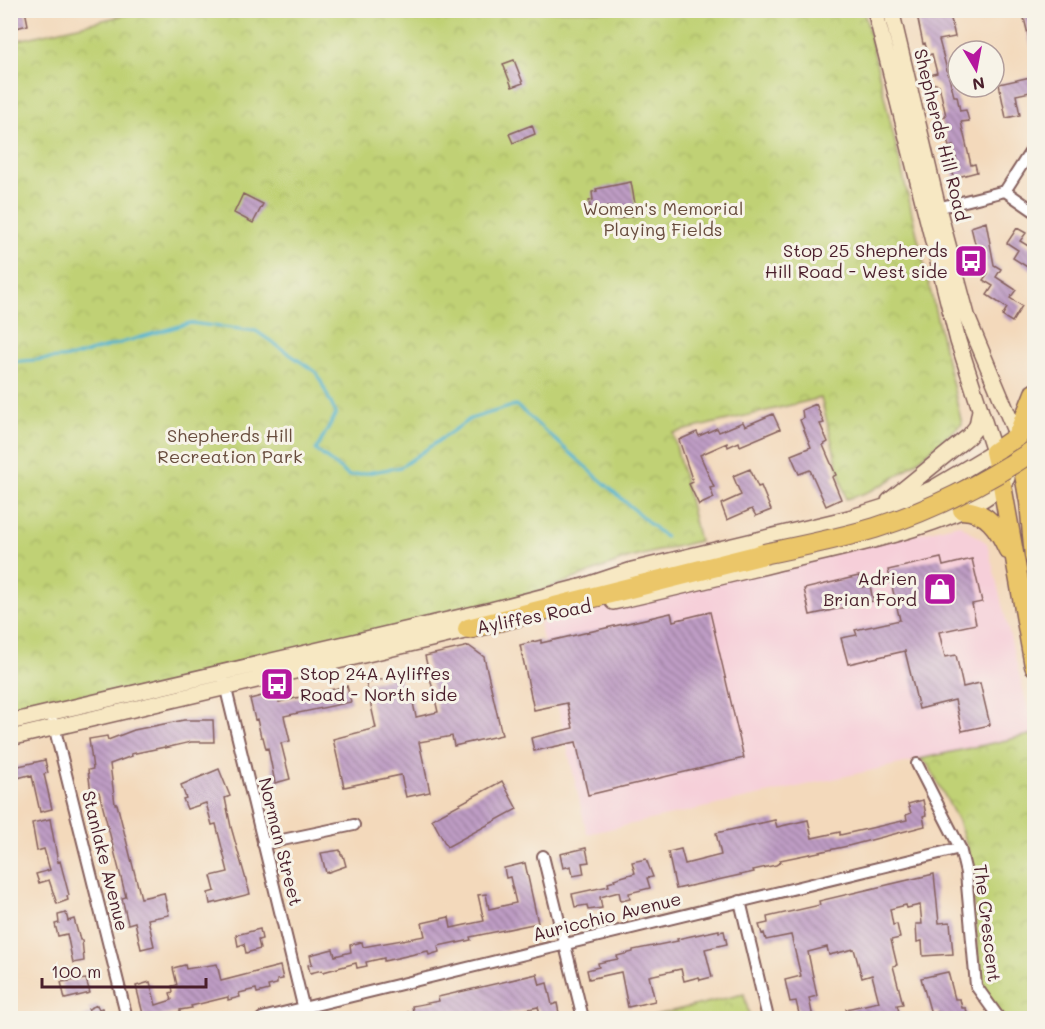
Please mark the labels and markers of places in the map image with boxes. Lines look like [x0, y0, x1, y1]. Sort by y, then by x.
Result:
place label: Stop 25 Shepherds Hill Road - West side [765, 238, 948, 283]
bus stop icon: Stop 25 Shepherds Hill Road - West side [953, 243, 989, 279]
place label: Adrien Brian Ford [823, 566, 917, 611]
shop icon: Adrien Brian Ford [922, 571, 958, 607]
place label: Stop 24A Ayliffes Road - North side [300, 661, 458, 706]
bus stop icon: Stop 24A Ayliffes Road - North side [259, 666, 295, 702]

